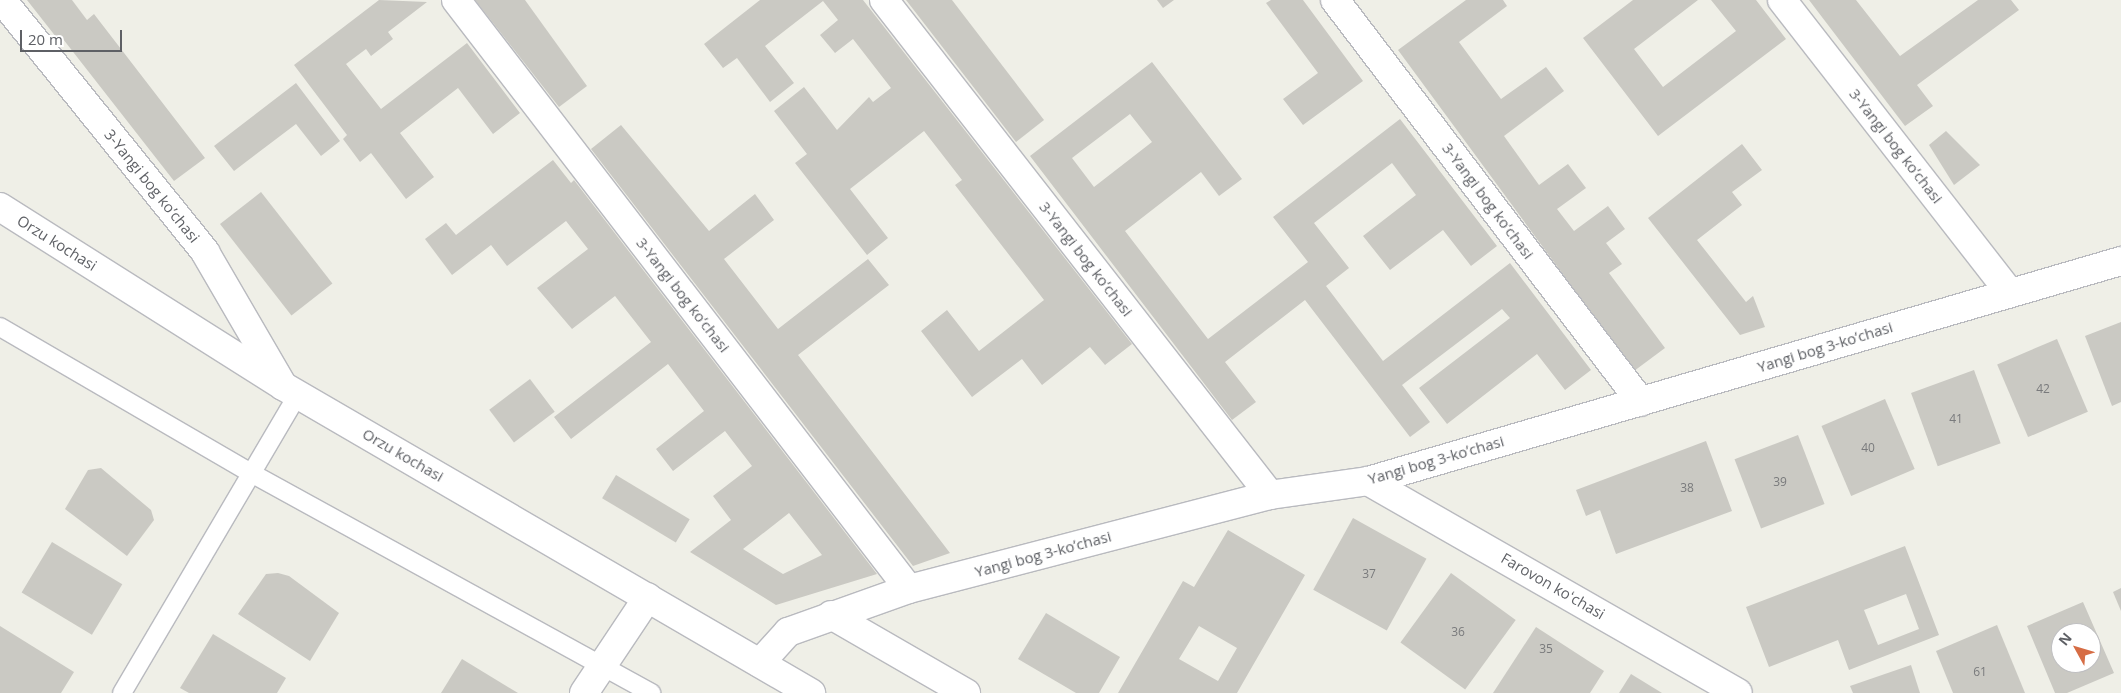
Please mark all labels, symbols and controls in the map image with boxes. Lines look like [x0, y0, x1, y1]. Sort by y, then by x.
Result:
scale bar [22, 20, 125, 52]
text: 20 m [28, 29, 63, 49]
street label: 3-Yangi bog koʼchasi [1846, 85, 1946, 207]
street label: 3-Yangi bog koʼchasi [101, 126, 203, 246]
street label: 3-Yangi bog koʼchasi [1439, 139, 1537, 263]
street label: 3-Yangi bog koʼchasi [1036, 198, 1136, 320]
street label: Orzu kochasi [14, 211, 100, 275]
street label: 3-Yangi bog koʼchasi [633, 234, 733, 356]
street label: Yangi bog 3-koʼchasi [1755, 318, 1895, 376]
house number: 42 [2036, 382, 2050, 396]
house number: 41 [1949, 412, 1963, 426]
street label: Orzu kochasi [359, 425, 447, 485]
street label: Yangi bog 3-koʼchasi [1366, 432, 1506, 488]
house number: 40 [1861, 441, 1875, 455]
house number: 39 [1773, 475, 1787, 489]
house number: 38 [1680, 481, 1694, 495]
street label: Yangi bog 3-koʼchasi [973, 527, 1113, 581]
street label: Farovon koʻchasi [1498, 549, 1608, 623]
house number: 37 [1362, 567, 1376, 581]
north arrow [2051, 623, 2101, 673]
house number: 36 [1451, 625, 1465, 639]
text: N [2054, 628, 2076, 649]
house number: 35 [1539, 642, 1553, 656]
house number: 61 [1973, 665, 1987, 679]

